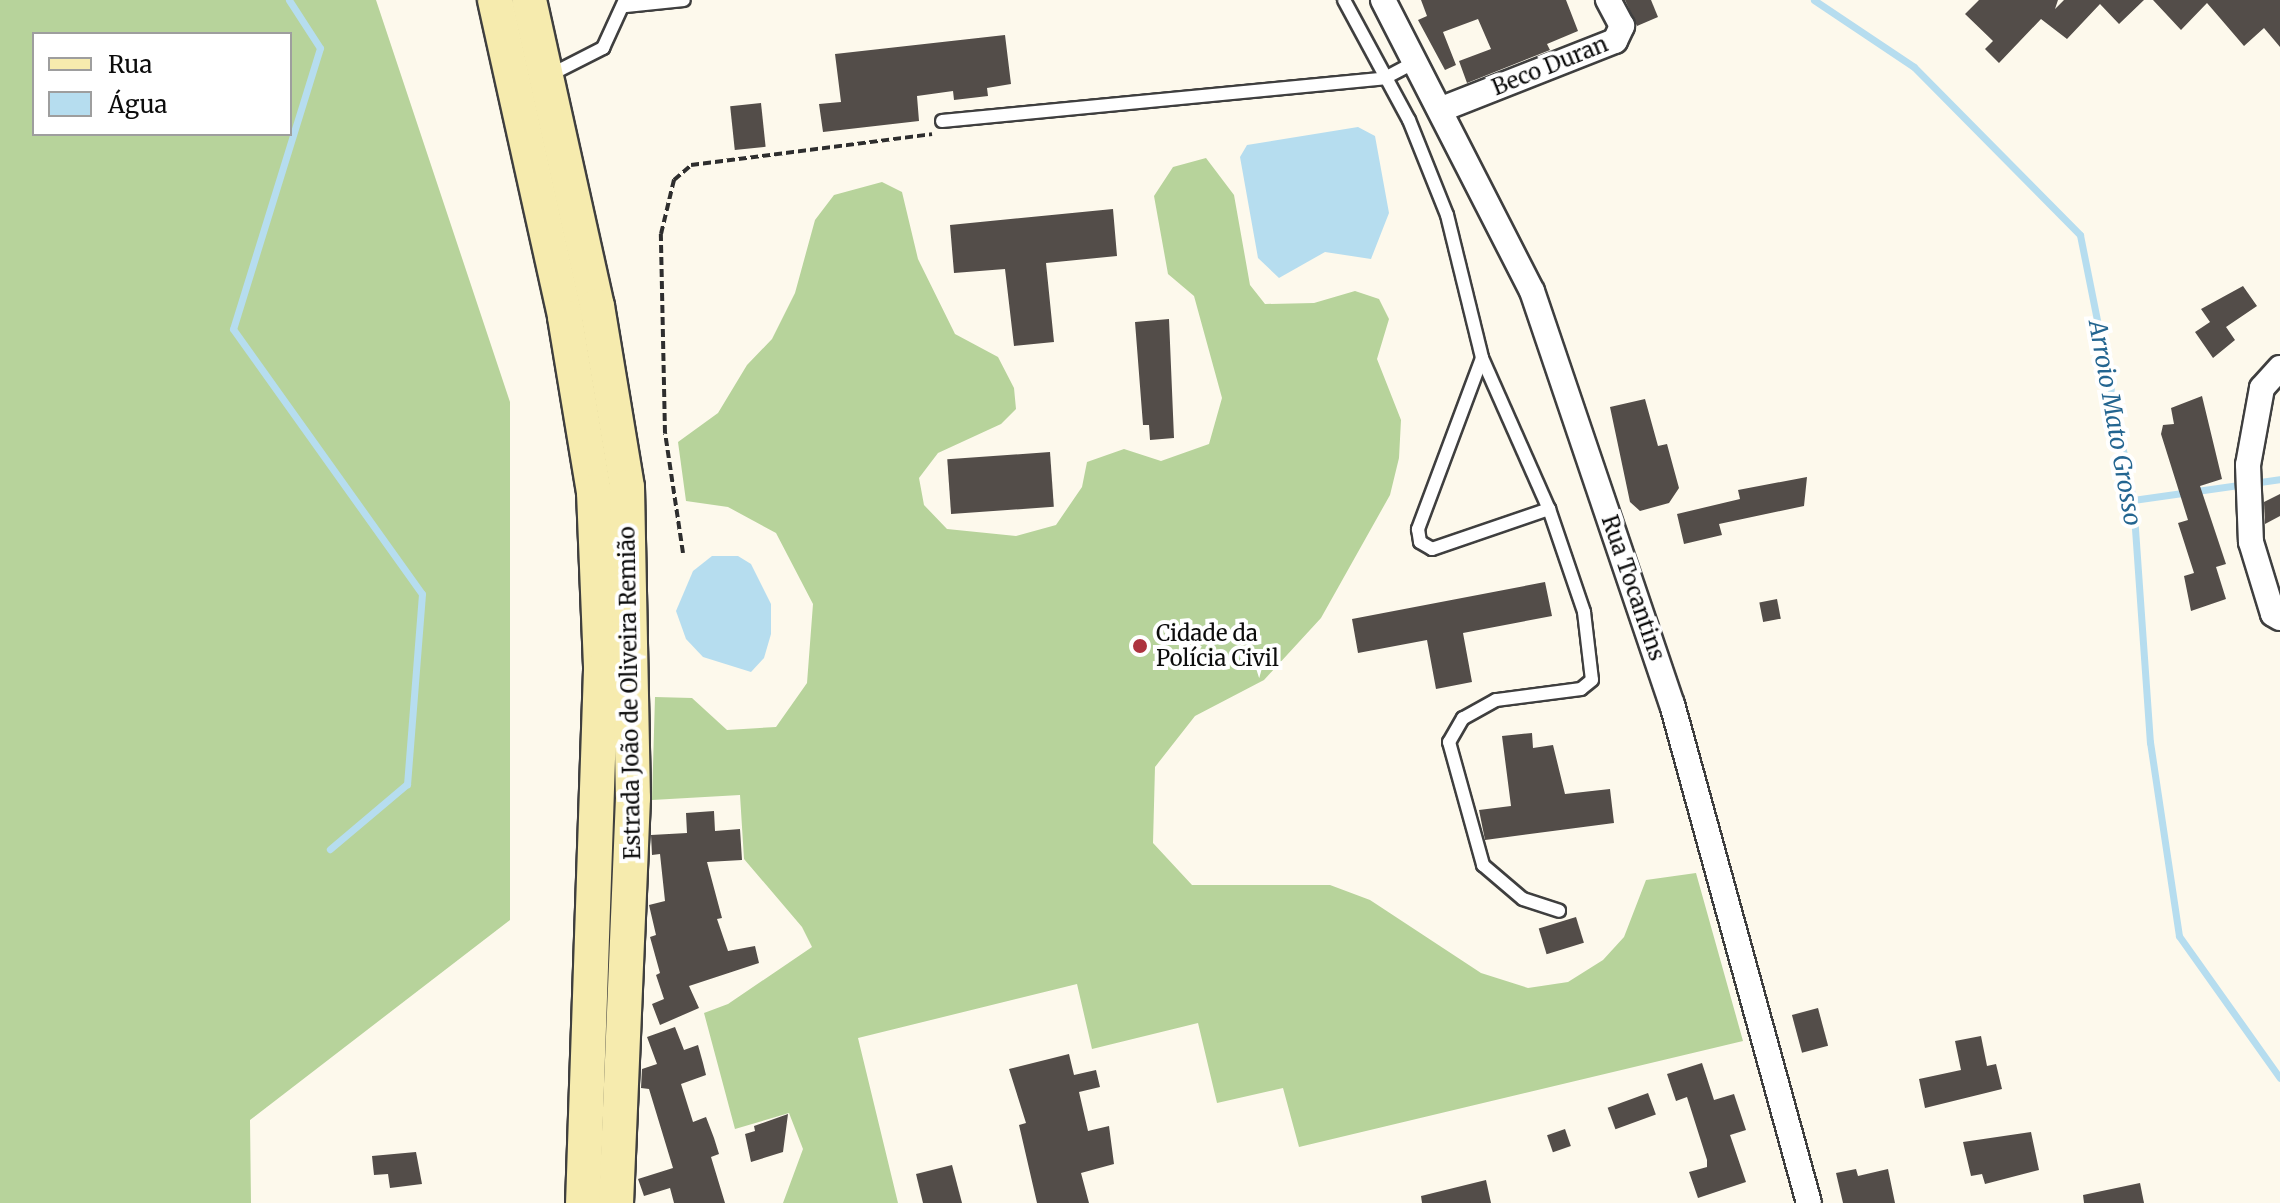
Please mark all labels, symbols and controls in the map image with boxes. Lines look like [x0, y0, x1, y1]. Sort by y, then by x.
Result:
street label: Beco Duran [1488, 31, 1612, 101]
legend [32, 32, 292, 136]
text: Rua [108, 49, 152, 80]
text: Água [108, 89, 167, 120]
water label: Arroio Mato Grosso [2083, 318, 2147, 528]
street label: Rua Tocantins [1596, 512, 1670, 664]
street label: Estrada João de Oliveira Remião [614, 526, 646, 860]
place label: Cidade da Polícia Civil [1156, 620, 1279, 672]
marker: Cidade da Polícia Civil [1131, 637, 1149, 655]

